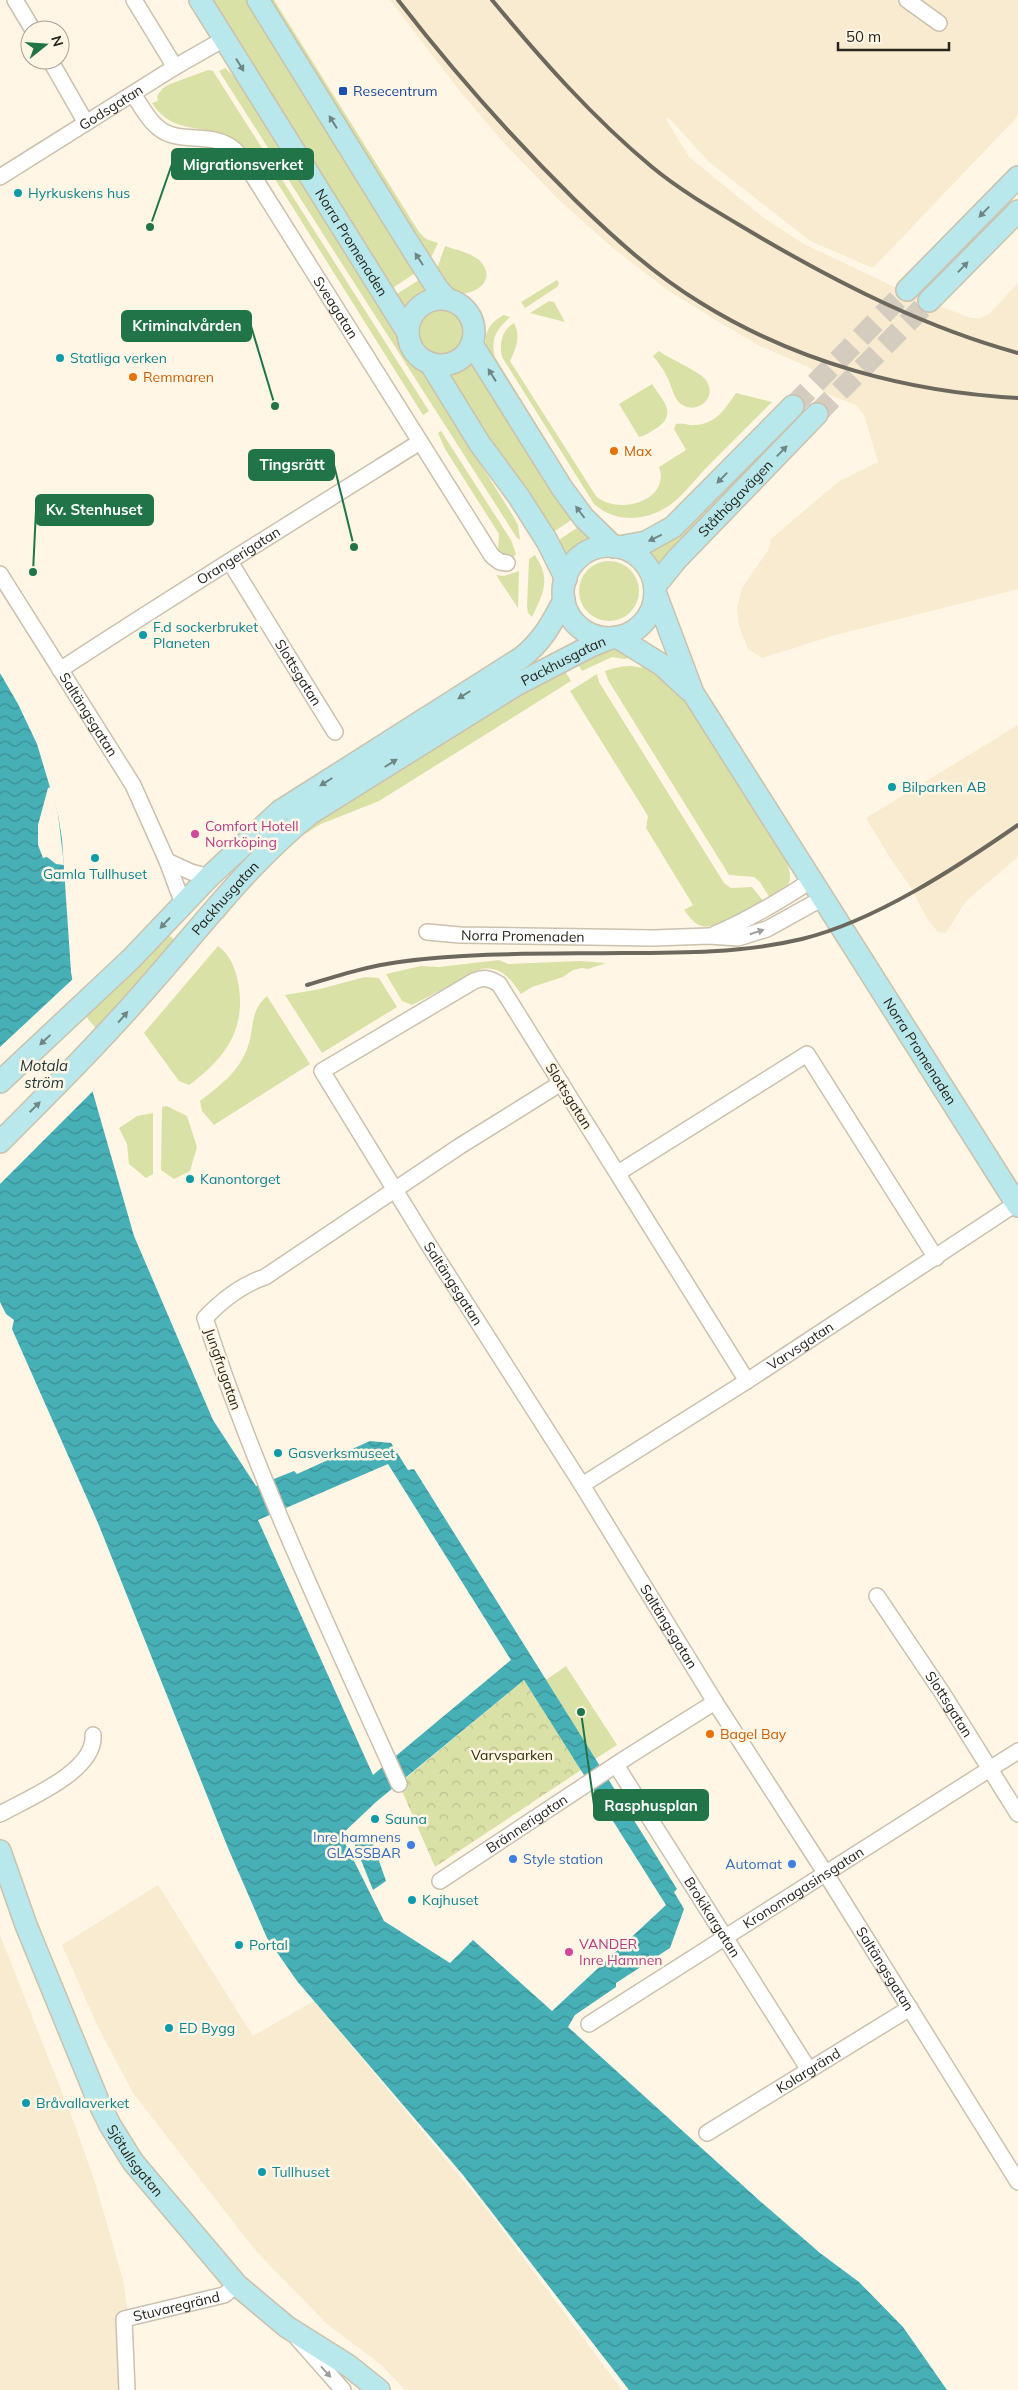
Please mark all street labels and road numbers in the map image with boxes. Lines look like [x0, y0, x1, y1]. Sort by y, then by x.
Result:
street label: Godsgatan [76, 81, 146, 134]
street label: Norra Promenaden [311, 185, 392, 300]
street label: Sveagatan [309, 273, 362, 342]
street label: Ståthögavägen [694, 456, 777, 541]
street label: Orangerigatan [193, 523, 284, 589]
street label: Packhusgatan [518, 632, 608, 690]
street label: Slottsgatan [271, 636, 326, 709]
street label: Saltängsgatan [55, 669, 122, 760]
street label: Packhusgatan [187, 857, 263, 939]
street label: Norra Promenaden [461, 926, 585, 946]
street label: Norra Promenaden [879, 994, 961, 1108]
street label: Slottsgatan [542, 1059, 596, 1133]
street label: Saltängsgatan [420, 1238, 487, 1329]
street label: Varvsgatan [764, 1317, 837, 1374]
street label: Jungfrugatan [201, 1326, 245, 1412]
street label: Saltängsgatan [636, 1581, 701, 1672]
street label: Slottsgatan [921, 1668, 977, 1741]
street label: Brännerigatan [483, 1790, 571, 1857]
street label: Kronomagasinsgatan [740, 1843, 867, 1933]
street label: Brokikargatan [680, 1873, 744, 1961]
street label: Saltängsgatan [852, 1923, 918, 2014]
street label: Kolargränd [773, 2044, 844, 2097]
street label: Sjötullsgatan [103, 2121, 167, 2200]
street label: Stuvaregränd [131, 2287, 222, 2326]

